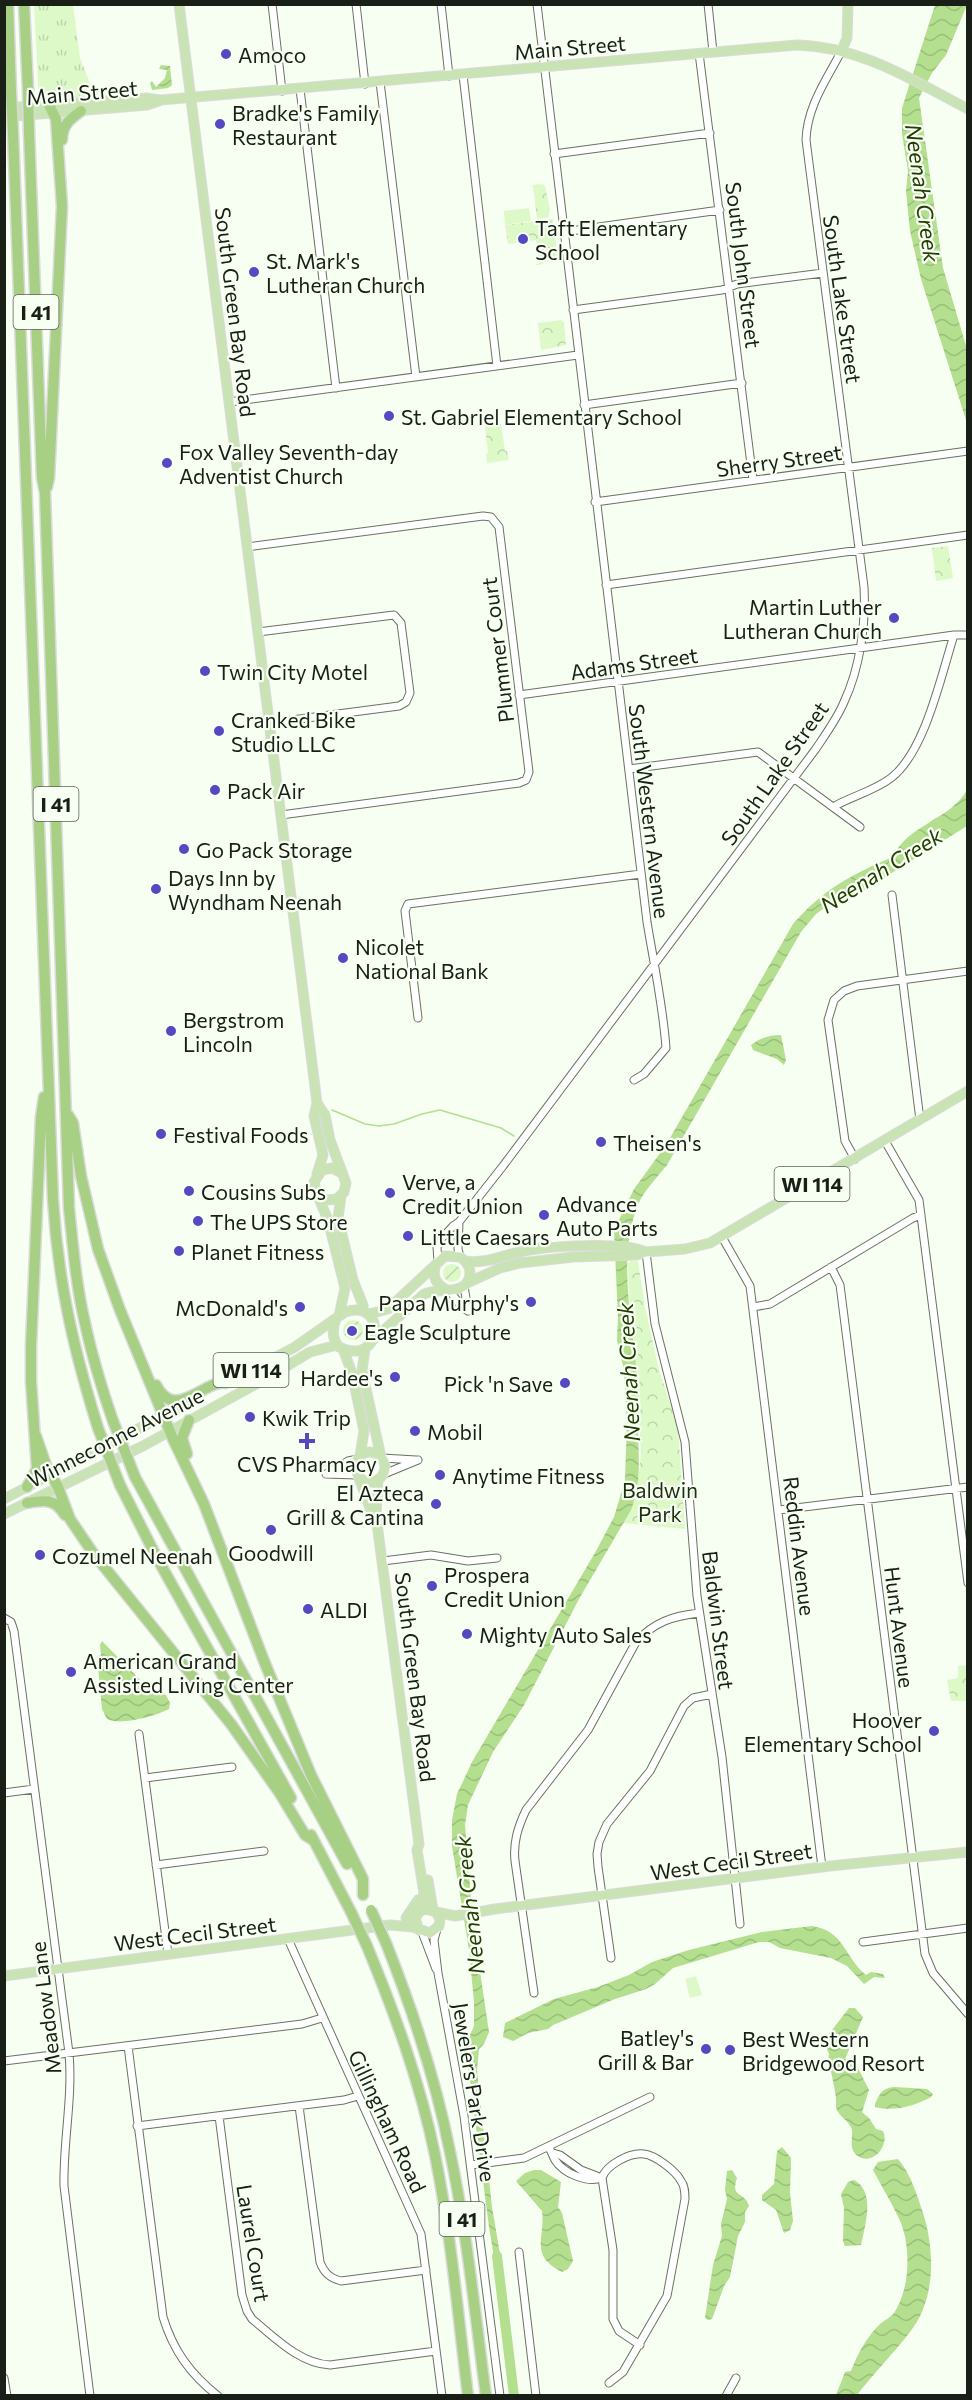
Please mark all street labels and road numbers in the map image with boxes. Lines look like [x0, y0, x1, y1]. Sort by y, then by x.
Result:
street label: Main Street [513, 30, 627, 64]
street label: Main Street [25, 75, 139, 109]
street label: South John Street [721, 180, 767, 350]
street label: South Green Bay Road [211, 206, 261, 418]
street label: South Lake Street [819, 213, 867, 385]
road number: I 41 [14, 295, 58, 329]
street label: Sherry Street [715, 439, 843, 481]
street label: Plummer Court [476, 576, 518, 724]
street label: Adams Street [569, 642, 699, 684]
street label: South Lake Street [715, 696, 833, 850]
street label: South Western Avenue [624, 702, 676, 920]
road number: I 41 [34, 787, 78, 821]
road number: WI 114 [774, 1167, 850, 1201]
road number: WI 114 [214, 1353, 288, 1387]
street label: Winneconne Avenue [23, 1382, 207, 1492]
street label: Reddin Avenue [779, 1475, 821, 1617]
street label: Baldwin Street [698, 1549, 740, 1691]
street label: Hunt Avenue [880, 1565, 920, 1689]
street label: South Green Bay Road [391, 1571, 441, 1783]
street label: West Cecil Street [648, 1837, 814, 1885]
street label: West Cecil Street [113, 1911, 277, 1955]
street label: Meadow Lane [24, 1940, 66, 2076]
street label: Jewelers Park Drive [448, 2001, 502, 2183]
street label: Gillingham Road [344, 2046, 432, 2196]
street label: Laurel Court [232, 2182, 276, 2304]
road number: I 41 [440, 2202, 484, 2236]

